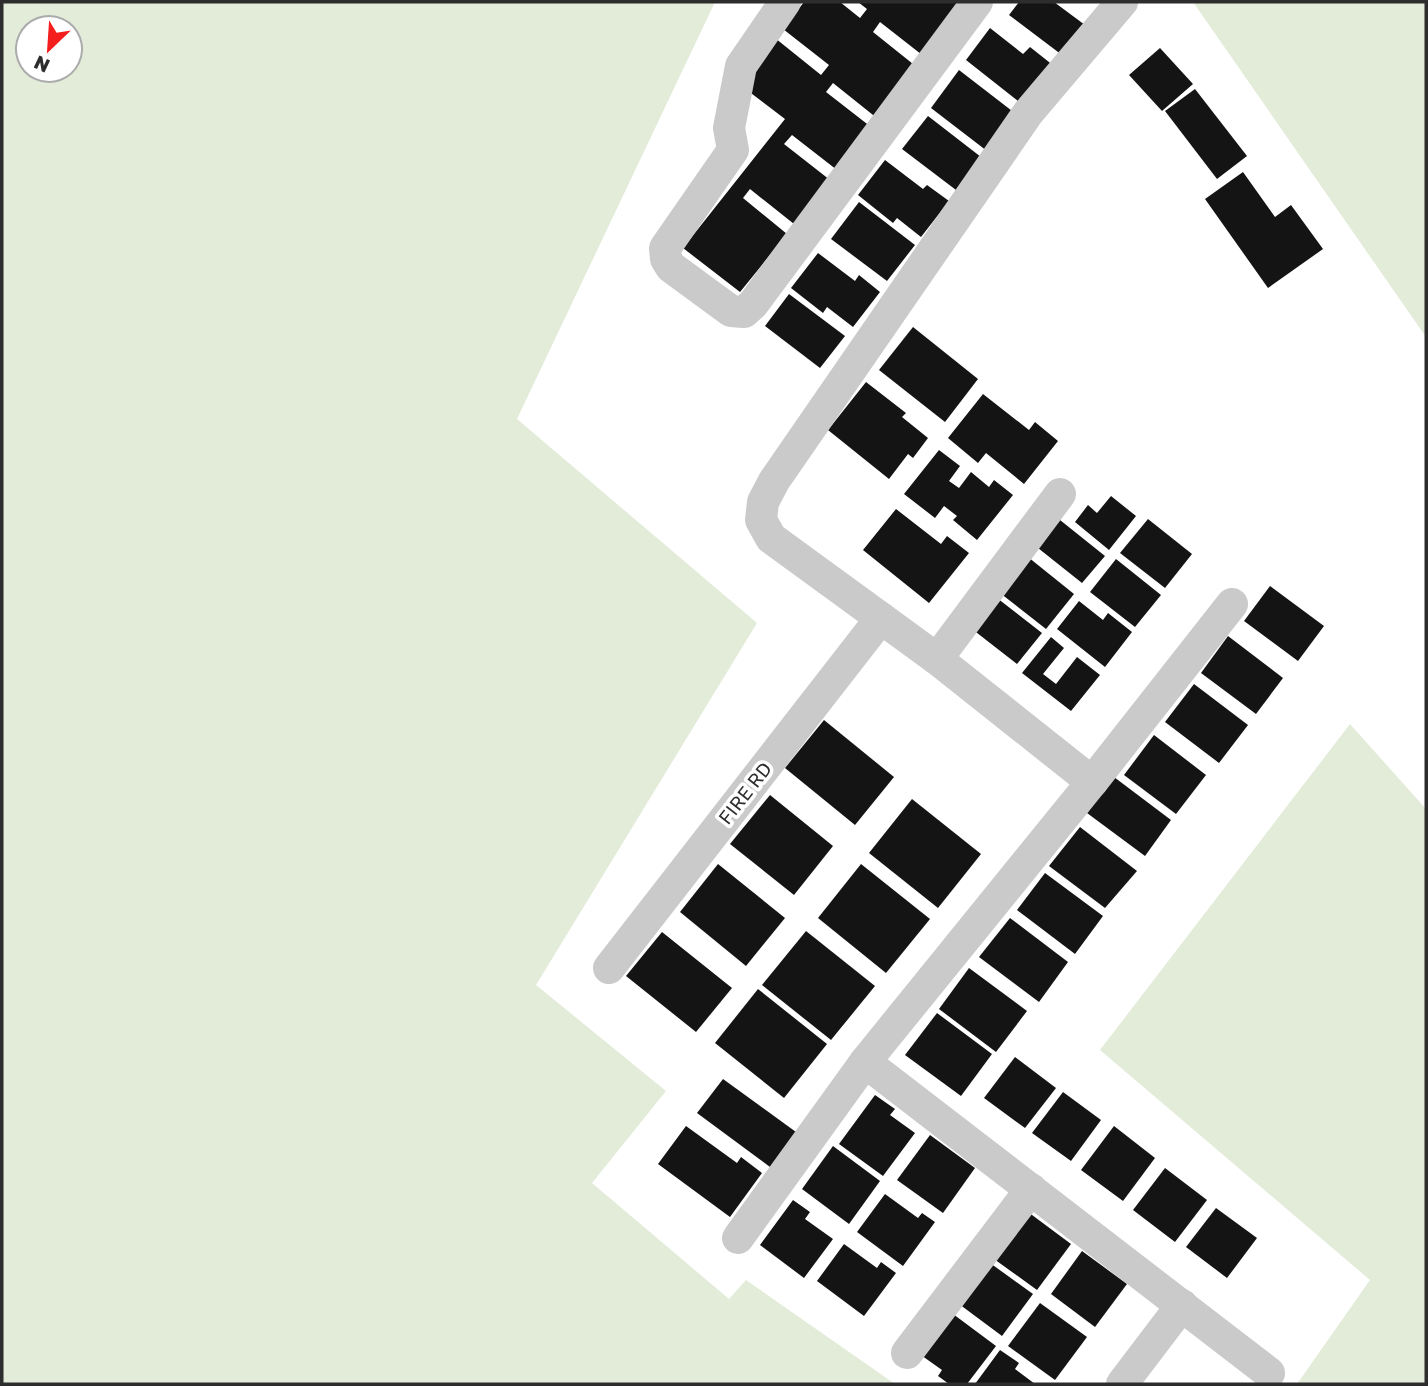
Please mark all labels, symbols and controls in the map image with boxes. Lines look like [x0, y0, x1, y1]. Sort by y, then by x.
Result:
north arrow [14, 14, 84, 84]
text: N [30, 51, 53, 78]
street label: FIRE RD [713, 757, 776, 828]

